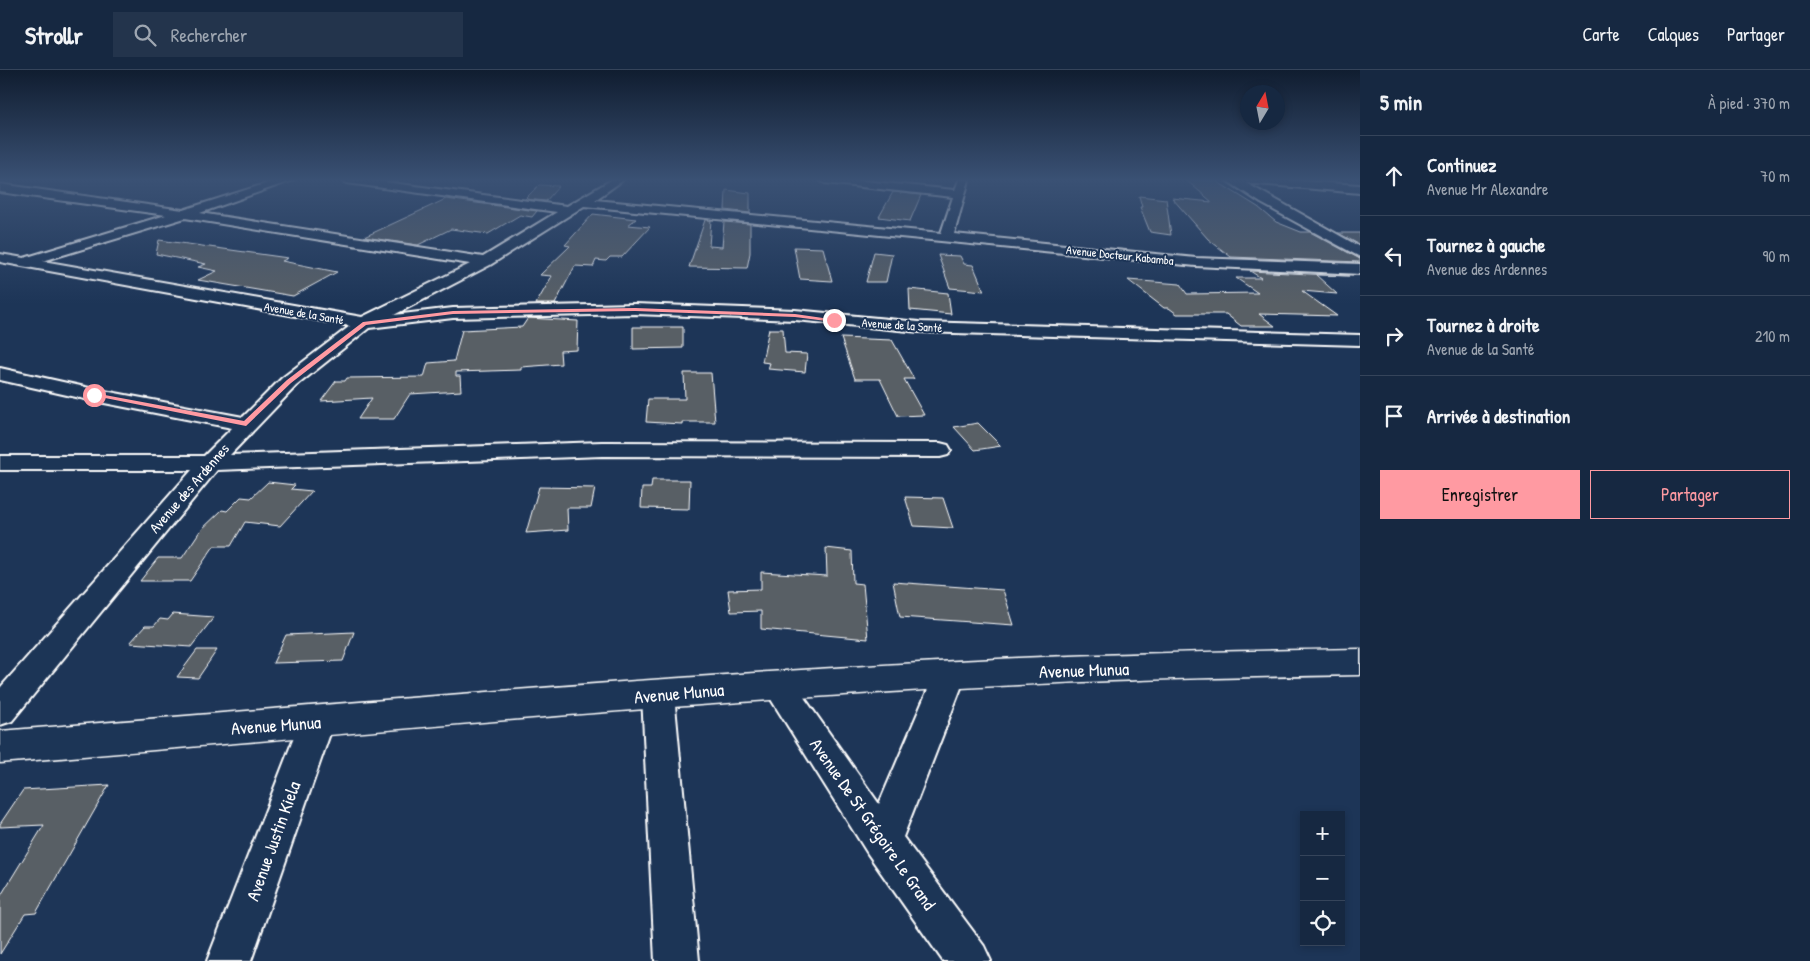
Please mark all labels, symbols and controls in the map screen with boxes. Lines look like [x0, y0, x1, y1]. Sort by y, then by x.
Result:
search box [113, 12, 463, 57]
text: Strollr [25, 19, 83, 51]
icon: search [131, 21, 159, 49]
text: Rechercher [171, 22, 247, 48]
text: Carte [1582, 22, 1620, 47]
text: Calques [1648, 22, 1699, 47]
text: Partager [1727, 22, 1785, 47]
north arrow [1240, 85, 1285, 130]
text: 5 min [1380, 88, 1422, 117]
text: À pied · 370 m [1708, 92, 1790, 114]
text: Continuez [1427, 152, 1496, 178]
icon: ahead [1380, 162, 1408, 190]
text: 70 m [1760, 165, 1790, 187]
text: Avenue Mr Alexandre [1427, 178, 1549, 200]
text: Tournez à gauche [1427, 232, 1545, 258]
street label: Avenue Docteur Kabamba [1065, 241, 1175, 269]
icon: left [1380, 242, 1408, 270]
text: 90 m [1762, 245, 1790, 267]
text: Avenue des Ardennes [1427, 258, 1547, 280]
street label: Avenue de la Santé [263, 298, 345, 328]
route end [823, 309, 846, 332]
text: Tournez à droite [1427, 312, 1540, 338]
street label: Avenue de la Santé [861, 314, 943, 336]
icon: right [1380, 322, 1408, 350]
text: 210 m [1755, 325, 1790, 347]
text: Avenue de la Santé [1427, 338, 1534, 360]
route start [83, 384, 106, 407]
icon: arrive [1380, 402, 1408, 430]
text: Arrivée à destination [1427, 403, 1570, 429]
street label: Avenue des Ardennes [144, 438, 234, 537]
button: Enregistrer [1380, 470, 1580, 519]
button: Partager [1590, 470, 1790, 519]
street label: Avenue Munua [1039, 656, 1129, 684]
street label: Avenue Munua [633, 677, 725, 709]
street label: Avenue Munua [230, 709, 322, 741]
street label: Avenue De St Grégoire Le Grand [804, 733, 942, 915]
street label: Avenue Justin Kiela [240, 778, 306, 904]
map controls [1300, 811, 1345, 946]
button: + [1300, 811, 1345, 856]
button: − [1300, 856, 1345, 901]
button: locate [1300, 901, 1345, 946]

